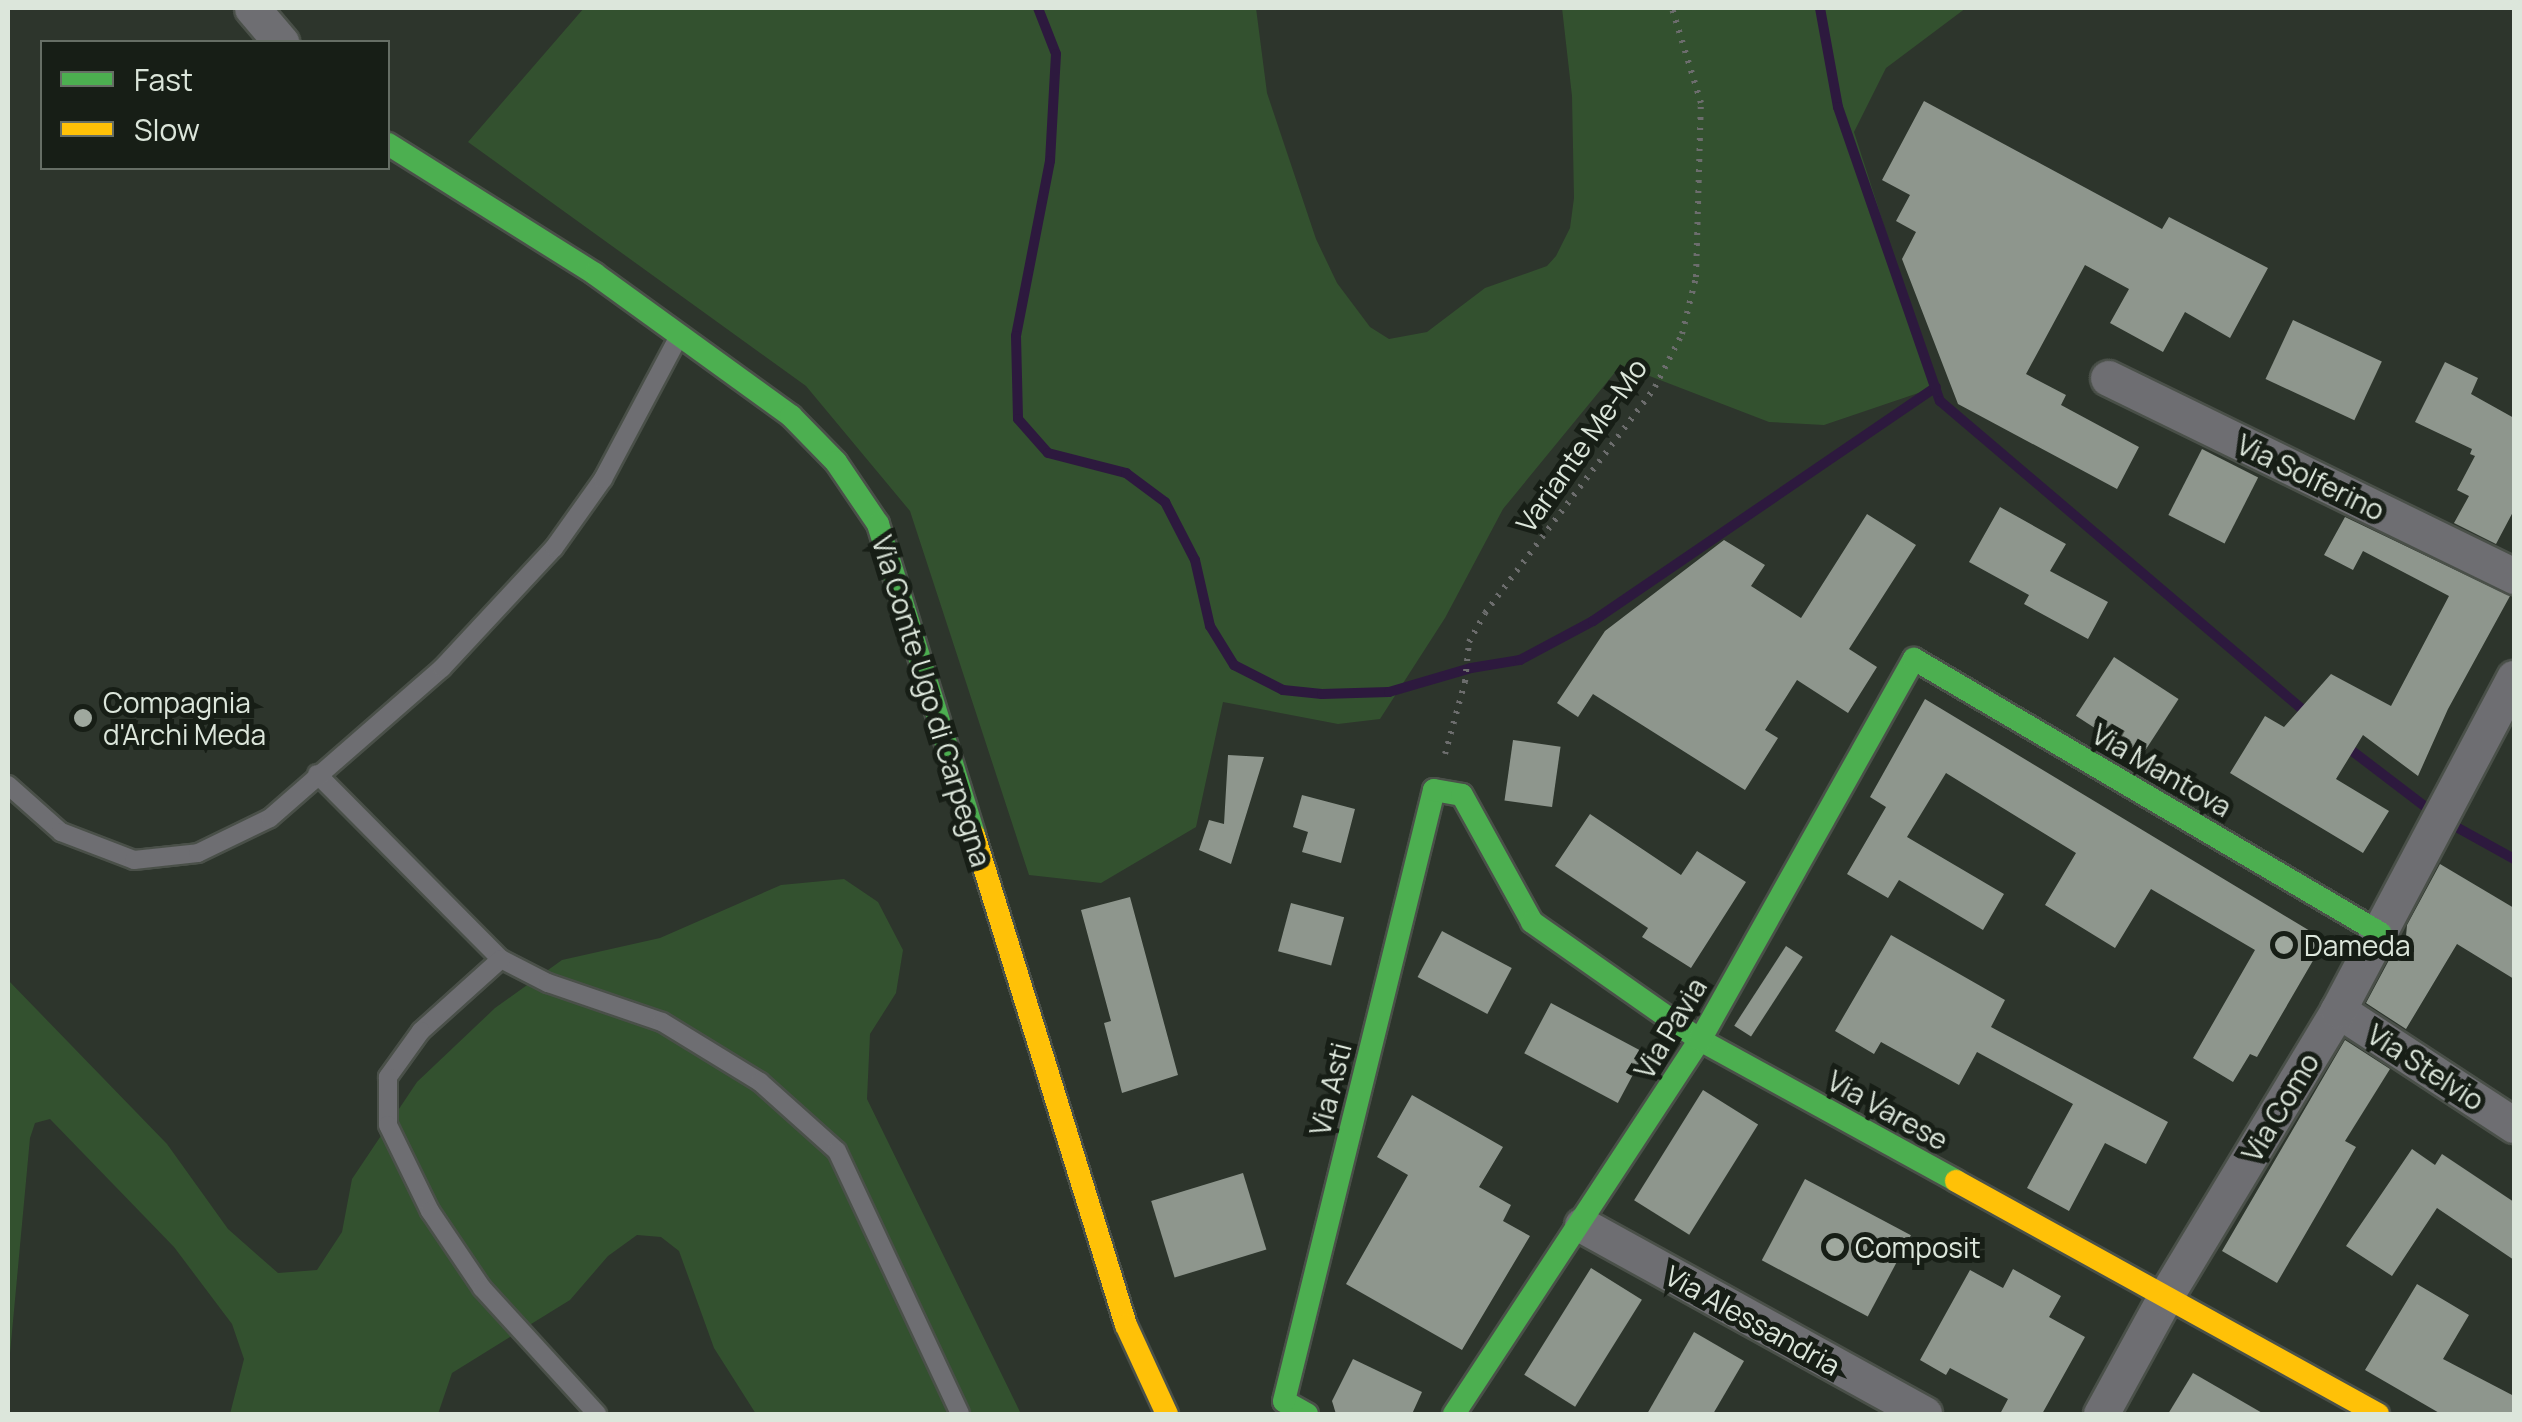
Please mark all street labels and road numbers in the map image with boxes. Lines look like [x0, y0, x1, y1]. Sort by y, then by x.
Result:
street label: Variante Me-Mo [1509, 352, 1653, 538]
street label: Via Solferino [2232, 427, 2390, 527]
street label: Via Conte Ugo di Carpegna [866, 531, 998, 871]
street label: Via Mantova [2086, 717, 2238, 823]
street label: Via Pavia [1627, 972, 1713, 1084]
street label: Via Stelvio [2361, 1017, 2491, 1117]
street label: Via Asti [1302, 1039, 1358, 1139]
street label: Via Como [2234, 1047, 2326, 1167]
street label: Via Varese [1822, 1063, 1954, 1157]
street label: Via Alessandria [1660, 1258, 1846, 1382]

